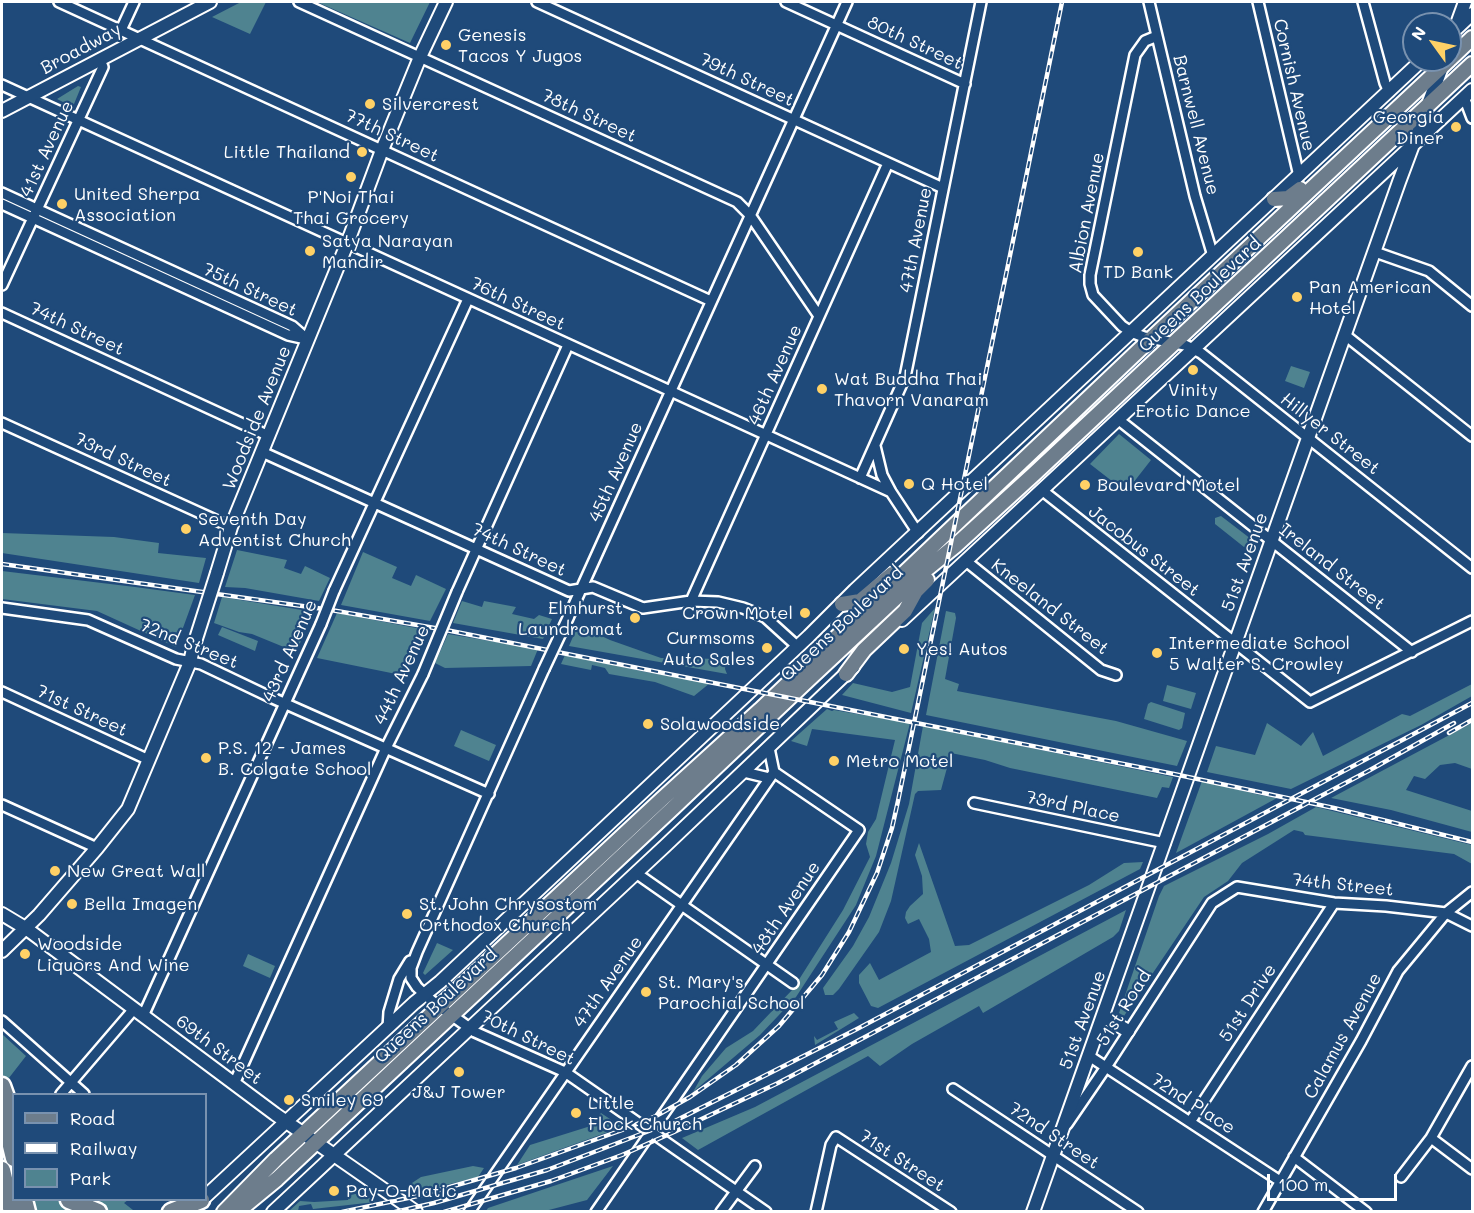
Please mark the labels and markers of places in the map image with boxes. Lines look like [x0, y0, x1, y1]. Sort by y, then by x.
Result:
place label: Genesis Tacos Y Jugos [458, 24, 582, 66]
marker: Genesis Tacos Y Jugos [439, 38, 453, 52]
place label: Silvercrest [382, 93, 479, 115]
marker: Silvercrest [363, 97, 377, 111]
place label: Georgia Diner [1373, 106, 1444, 148]
marker: Georgia Diner [1449, 120, 1463, 134]
place label: Little Thailand [224, 141, 350, 163]
marker: Little Thailand [355, 145, 369, 159]
marker: P'Noi Thai Thai Grocery [344, 170, 358, 184]
place label: United Sherpa Association [74, 183, 201, 226]
place label: P'Noi Thai Thai Grocery [293, 186, 409, 228]
marker: United Sherpa Association [55, 197, 69, 211]
place label: Satya Narayan Mandir [322, 230, 453, 272]
marker: Satya Narayan Mandir [303, 244, 317, 258]
marker: TD Bank [1131, 245, 1145, 259]
place label: TD Bank [1103, 261, 1173, 283]
place label: Pan American Hotel [1309, 276, 1431, 318]
marker: Pan American Hotel [1290, 290, 1304, 304]
marker: Vinity Erotic Dance [1186, 363, 1200, 377]
place label: Wat Buddha Thai Thavorn Vanaram [834, 368, 989, 410]
place label: Vinity Erotic Dance [1135, 379, 1251, 422]
marker: Wat Buddha Thai Thavorn Vanaram [815, 382, 829, 396]
place label: Q Hotel [921, 473, 988, 495]
place label: Boulevard Motel [1097, 474, 1240, 496]
marker: Q Hotel [902, 477, 916, 491]
marker: Boulevard Motel [1078, 478, 1092, 492]
place label: Seventh Day Adventist Church [198, 508, 351, 550]
marker: Seventh Day Adventist Church [179, 522, 193, 536]
place label: Elmhurst Laundromat [518, 597, 623, 640]
place label: Crown Motel [682, 602, 793, 624]
marker: Crown Motel [798, 606, 812, 620]
marker: Elmhurst Laundromat [628, 611, 642, 625]
place label: Curmsoms Auto Sales [663, 627, 755, 670]
place label: Intermediate School 5 Walter S. Crowley [1169, 632, 1350, 674]
place label: Yes! Autos [916, 638, 1008, 660]
marker: Curmsoms Auto Sales [760, 641, 774, 655]
marker: Yes! Autos [897, 642, 911, 656]
marker: Intermediate School 5 Walter S. Crowley [1150, 646, 1164, 660]
place label: Solawoodside [660, 713, 780, 735]
marker: Solawoodside [641, 717, 655, 731]
place label: P.S. 12 - James B. Colgate School [218, 737, 372, 780]
place label: Metro Motel [846, 750, 953, 772]
marker: P.S. 12 - James B. Colgate School [199, 751, 213, 765]
marker: Metro Motel [827, 754, 841, 768]
place label: New Great Wall [67, 860, 206, 882]
marker: New Great Wall [48, 864, 62, 878]
place label: Bella Imagen [84, 893, 197, 915]
place label: St. John Chrysostom Orthodox Church [419, 893, 597, 936]
marker: Bella Imagen [65, 897, 79, 911]
marker: St. John Chrysostom Orthodox Church [400, 907, 414, 921]
place label: Woodside Liquors And Wine [37, 933, 190, 976]
marker: Woodside Liquors And Wine [18, 947, 32, 961]
place label: St. Mary's Parochial School [658, 971, 804, 1014]
marker: St. Mary's Parochial School [639, 985, 653, 999]
marker: J&J Tower [452, 1065, 466, 1079]
place label: J&J Tower [412, 1081, 506, 1103]
place label: Smiley 69 [301, 1089, 383, 1111]
place label: Little Flock Church [588, 1092, 702, 1134]
marker: Smiley 69 [282, 1093, 296, 1107]
marker: Little Flock Church [569, 1106, 583, 1120]
place label: Pay-O-Matic [346, 1180, 457, 1202]
marker: Pay-O-Matic [327, 1184, 341, 1198]

